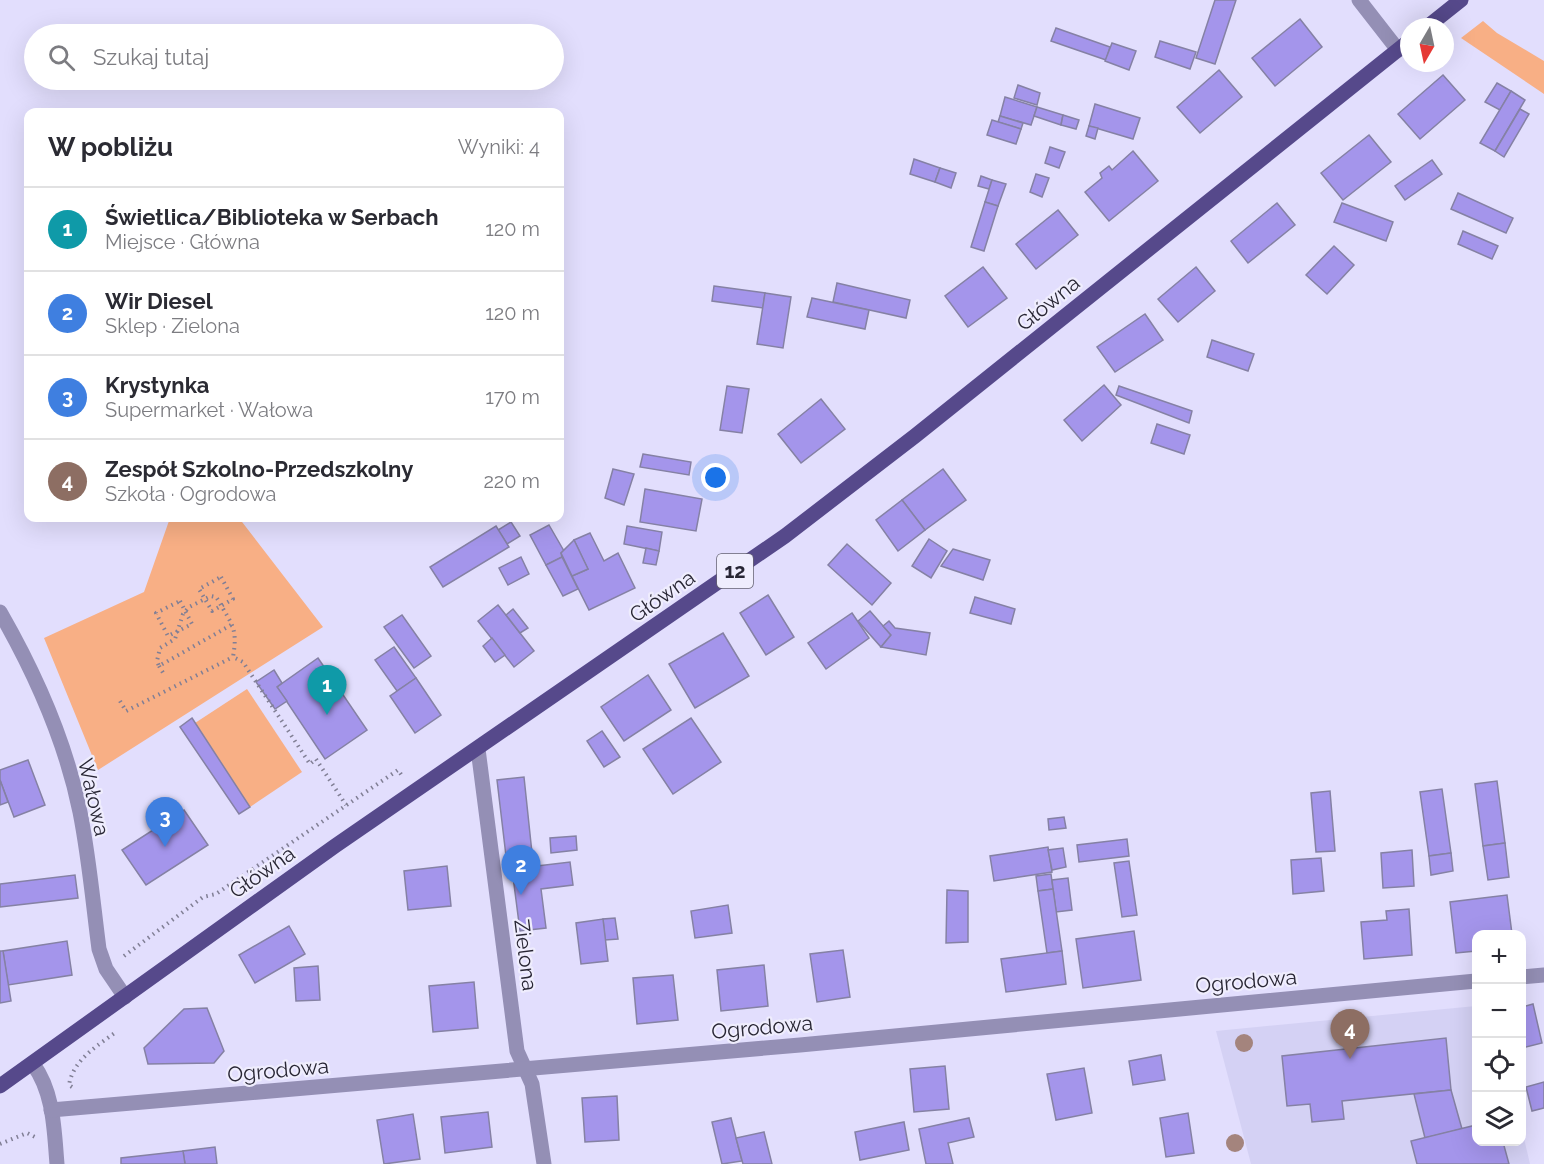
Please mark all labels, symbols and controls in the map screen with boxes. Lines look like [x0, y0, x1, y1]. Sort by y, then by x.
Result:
north arrow [1400, 18, 1454, 72]
search box [24, 24, 564, 90]
icon: search [45, 41, 78, 74]
text: Szukaj tutaj [93, 44, 209, 70]
text: W pobliżu [48, 132, 173, 162]
text: Wyniki: 4 [458, 135, 540, 159]
text: Świetlica/Biblioteka w Serbach [105, 204, 438, 230]
text: 1 [63, 217, 72, 241]
text: 120 m [485, 217, 540, 241]
text: Miejsce · Główna [105, 230, 260, 254]
street label: Główna [1011, 270, 1085, 336]
text: Wir Diesel [105, 288, 213, 314]
text: 2 [62, 301, 73, 325]
text: 120 m [485, 301, 540, 325]
text: Sklep · Zielona [105, 314, 240, 338]
text: Krystynka [105, 372, 209, 398]
text: 3 [62, 385, 73, 409]
text: 170 m [485, 385, 540, 409]
text: Supermarket · Wałowa [105, 398, 313, 422]
text: Zespół Szkolno-Przedszkolny [105, 456, 413, 482]
your location [701, 463, 730, 492]
text: 4 [62, 469, 73, 493]
text: 220 m [483, 469, 540, 493]
text: Szkoła · Ogrodowa [105, 482, 277, 506]
road number: 12 [717, 554, 753, 588]
street label: Główna [625, 565, 699, 627]
pin: 1 [308, 666, 346, 715]
street label: Wałowa [73, 756, 115, 838]
pin: 3 [146, 798, 184, 847]
street label: Główna [225, 841, 299, 903]
pin: 2 [502, 846, 540, 895]
street label: Zielona [509, 918, 543, 992]
map controls [1472, 930, 1526, 1146]
button: + [1472, 930, 1526, 984]
street label: Ogrodowa [1194, 964, 1298, 998]
button: − [1472, 984, 1526, 1038]
street label: Ogrodowa [710, 1010, 814, 1044]
pin: 4 [1330, 1010, 1370, 1059]
button: locate [1472, 1038, 1526, 1092]
street label: Ogrodowa [226, 1053, 330, 1087]
button: layers [1472, 1092, 1526, 1146]

